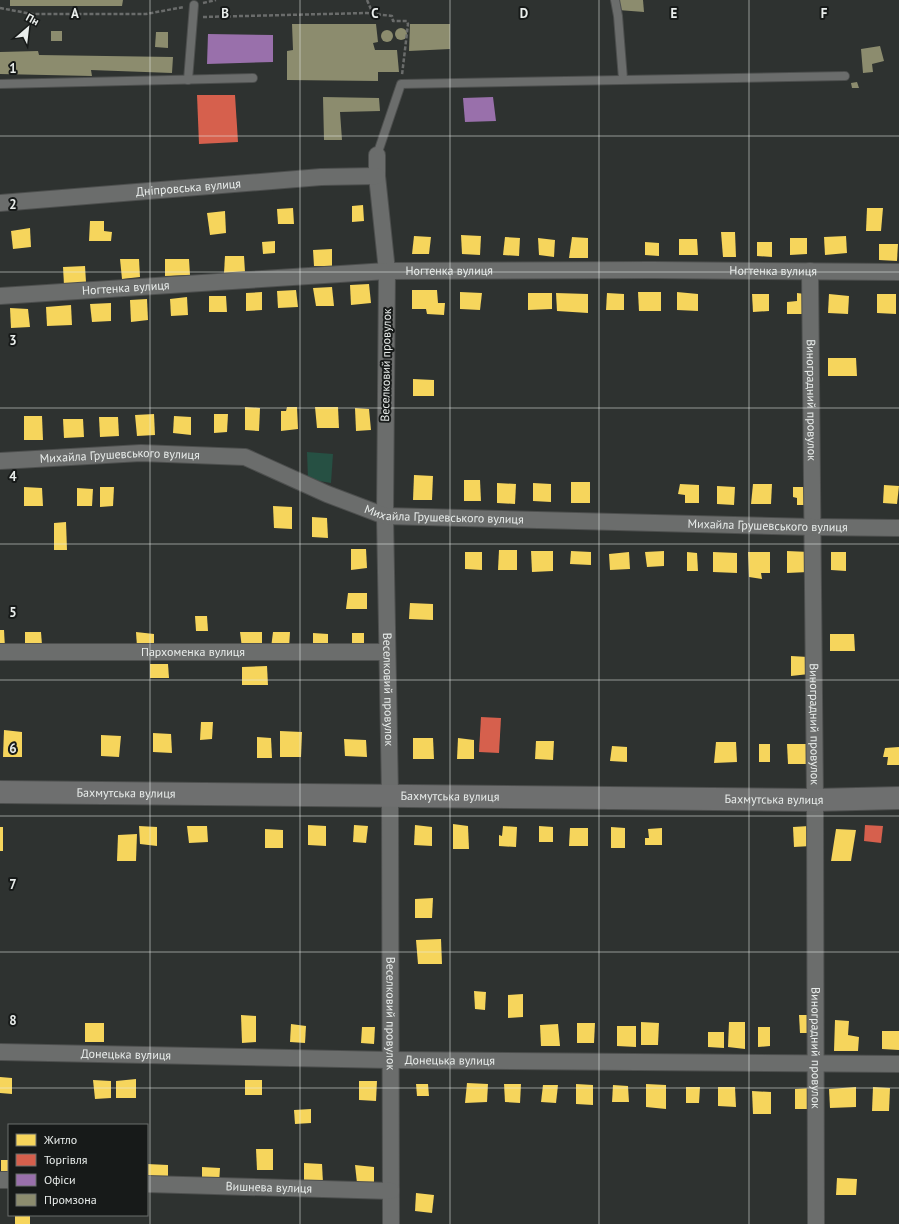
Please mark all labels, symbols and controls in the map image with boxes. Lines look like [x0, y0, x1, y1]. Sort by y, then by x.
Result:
text: A [71, 5, 79, 22]
text: B [221, 5, 229, 22]
text: C [371, 5, 379, 22]
text: D [520, 5, 528, 22]
text: E [671, 5, 678, 22]
text: F [821, 5, 828, 22]
north arrow [8, 8, 48, 48]
text: Пн [24, 10, 42, 28]
text: 1 [9, 60, 17, 77]
street label: Дніпровська вулиця [135, 176, 241, 199]
text: 2 [9, 196, 17, 213]
street label: Ногтенка вулиця [405, 263, 493, 278]
street label: Ногтенка вулиця [729, 263, 817, 278]
street label: Ногтенка вулиця [82, 277, 170, 298]
street label: Веселковий провулок [377, 308, 394, 422]
text: 3 [9, 332, 17, 349]
street label: Виноградний провулок [804, 339, 820, 461]
street label: Михайла Грушевського вулиця [39, 445, 200, 466]
text: 4 [9, 468, 17, 485]
street label: Михайла Грушевського вулиця [363, 501, 524, 527]
street label: Михайла Грушевського вулиця [687, 516, 848, 534]
text: 5 [9, 604, 17, 621]
street label: Веселковий провулок [380, 633, 397, 747]
street label: Пархоменка вулиця [141, 644, 245, 659]
street label: Виноградний провулок [807, 663, 823, 785]
text: 6 [9, 740, 17, 757]
street label: Бахмутська вулиця [76, 785, 176, 801]
street label: Бахмутська вулиця [400, 788, 500, 804]
street label: Бахмутська вулиця [724, 791, 824, 807]
text: 7 [9, 876, 17, 893]
street label: Веселковий провулок [383, 957, 399, 1070]
street label: Виноградний провулок [808, 987, 824, 1109]
text: 8 [9, 1012, 17, 1029]
street label: Донецька вулиця [81, 1046, 171, 1063]
street label: Донецька вулиця [405, 1052, 495, 1068]
legend [8, 1124, 148, 1216]
text: Житло [43, 1132, 77, 1147]
text: Торгівля [44, 1152, 87, 1167]
text: Офіси [44, 1172, 76, 1187]
street label: Вишнева вулиця [226, 1178, 312, 1196]
text: Промзона [44, 1192, 97, 1207]

